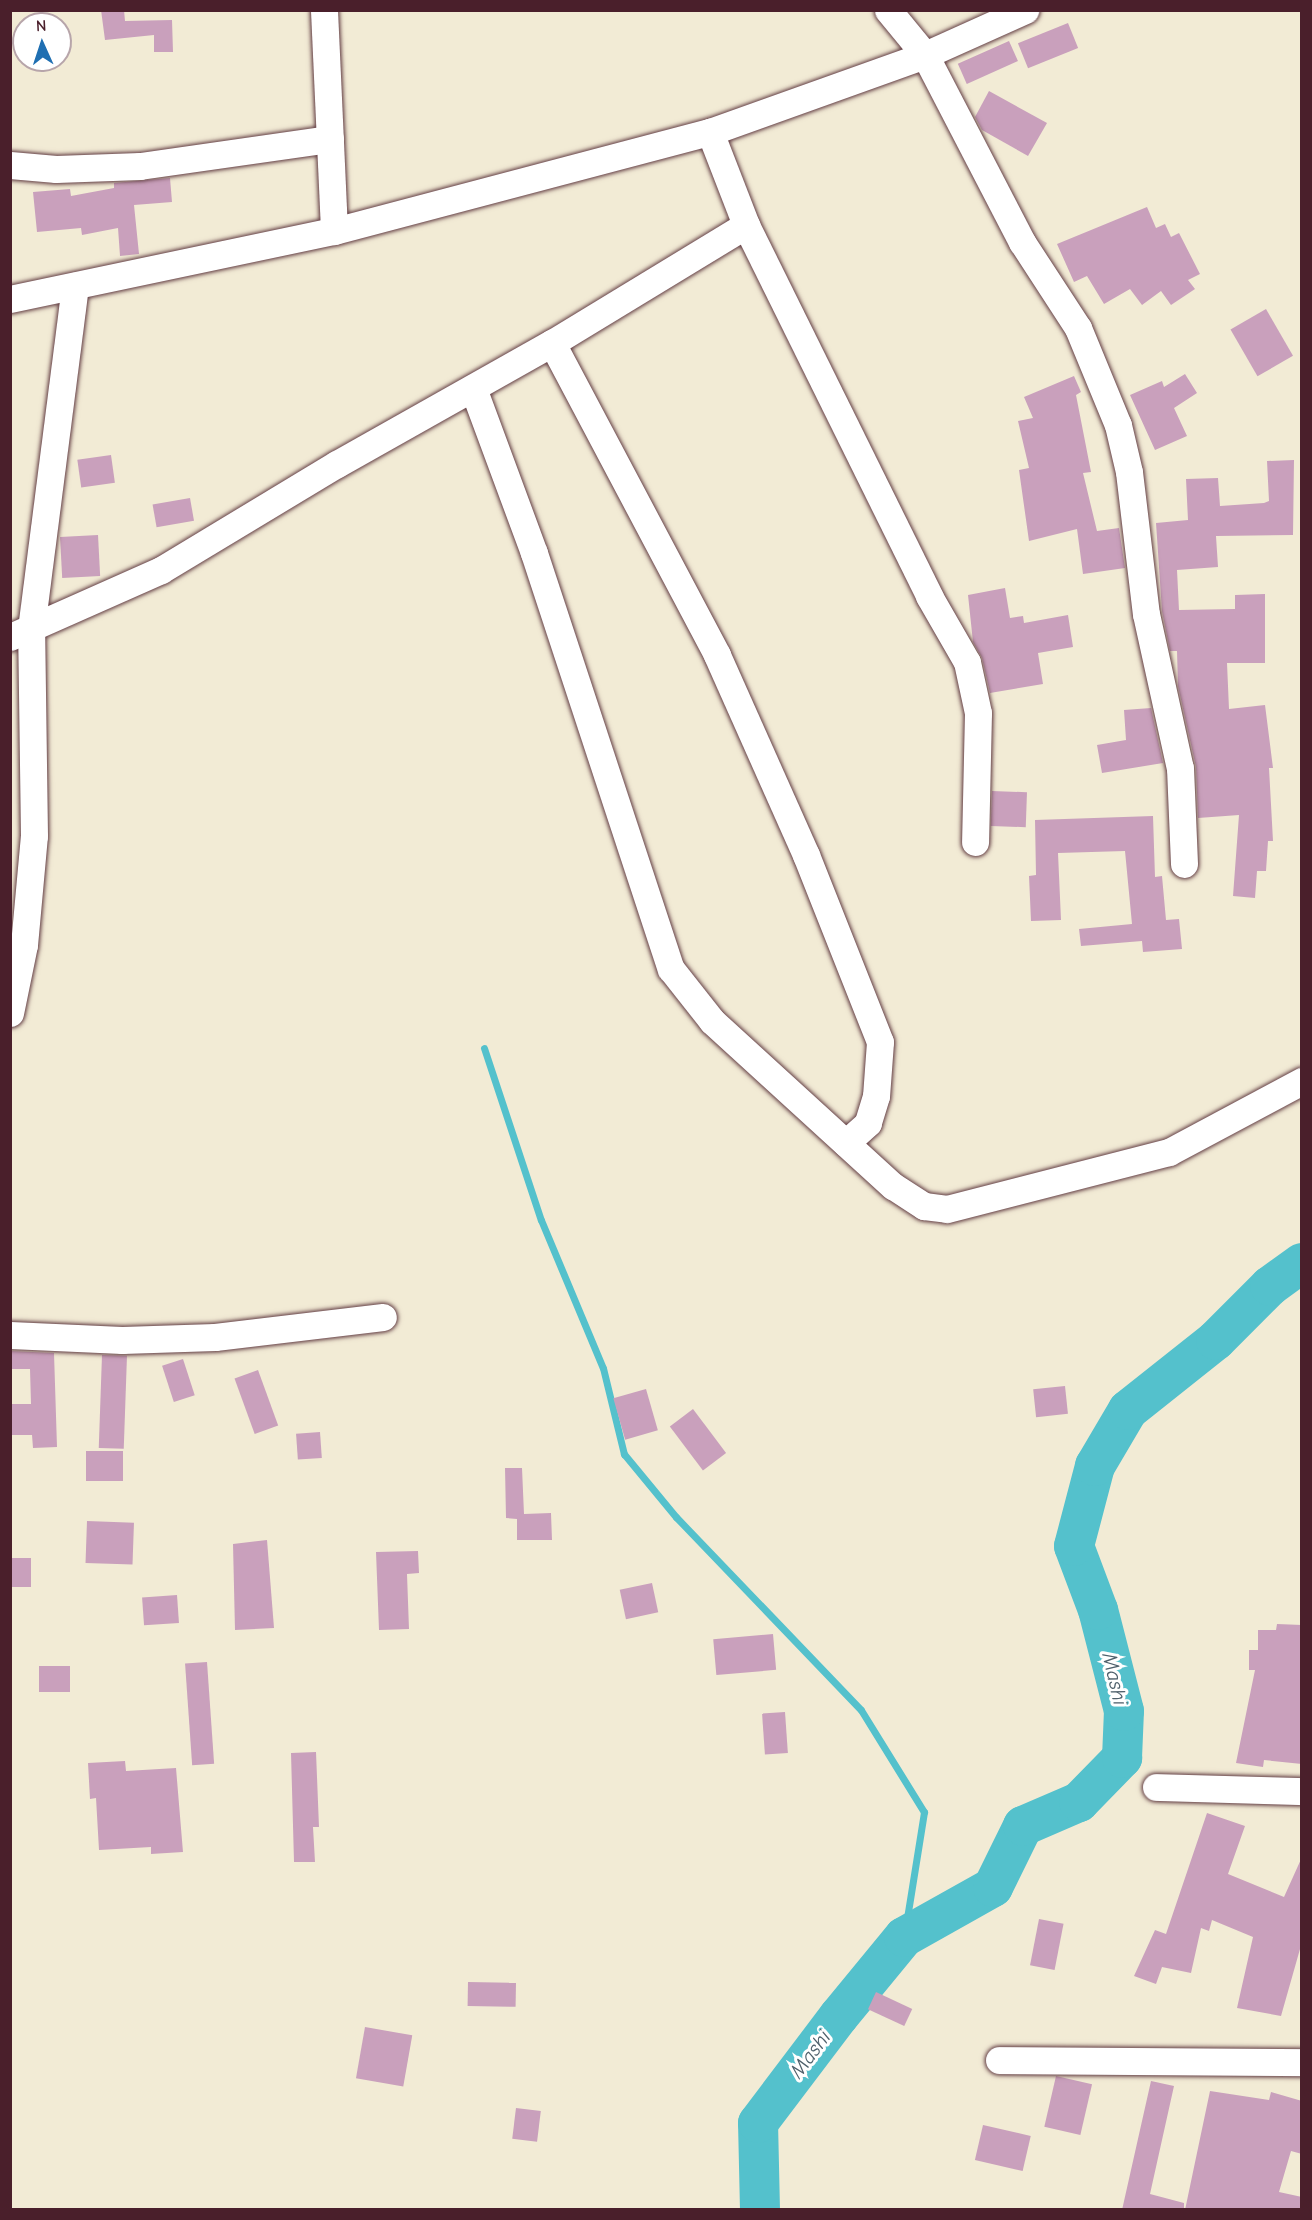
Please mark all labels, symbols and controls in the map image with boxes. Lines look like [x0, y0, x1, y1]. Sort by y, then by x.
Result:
north arrow [12, 12, 72, 72]
text: N [35, 17, 47, 35]
water label: Mashi [1097, 1650, 1133, 1708]
water label: Mashi [784, 2025, 836, 2083]

